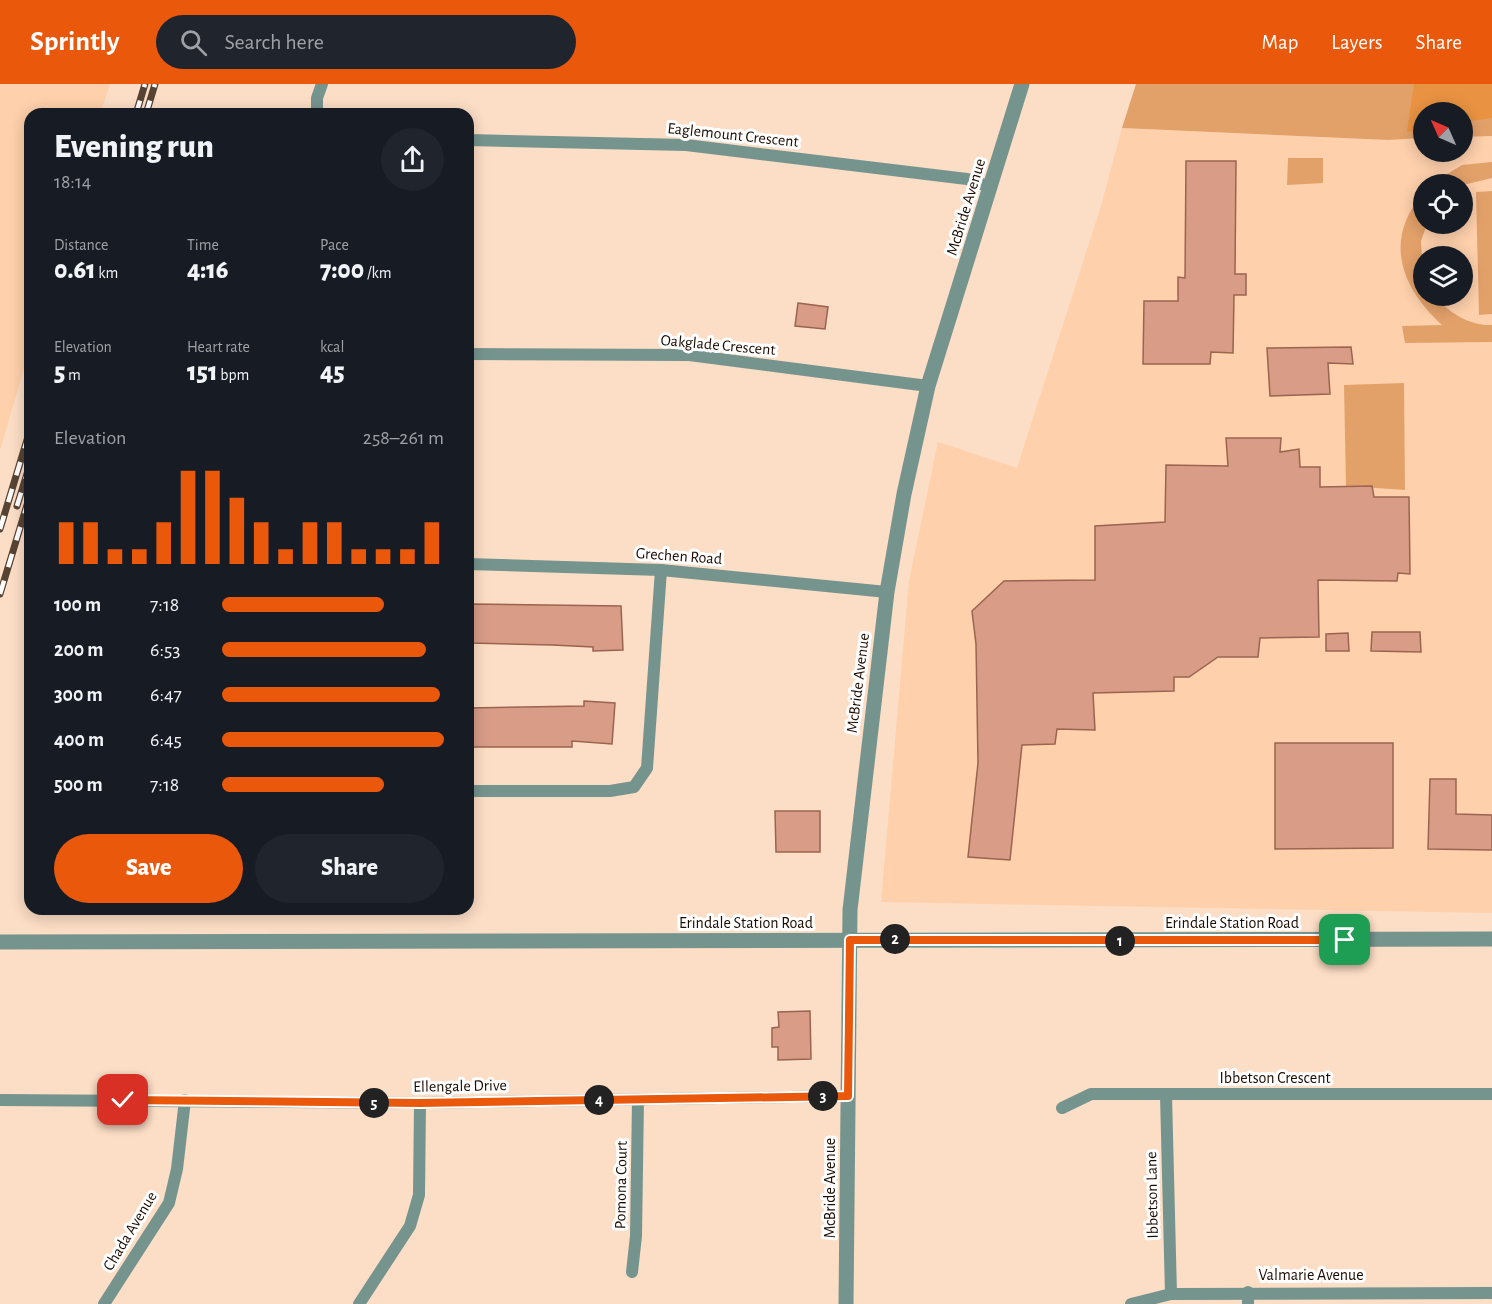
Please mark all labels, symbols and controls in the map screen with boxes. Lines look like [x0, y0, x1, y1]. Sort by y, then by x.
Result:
search box [156, 15, 576, 69]
icon: search [177, 26, 210, 59]
text: Sprintly [30, 28, 120, 56]
text: Search here [225, 31, 324, 53]
text: Map [1262, 32, 1298, 53]
text: Layers [1331, 32, 1382, 53]
text: Share [1415, 32, 1462, 53]
north arrow [1413, 102, 1473, 162]
map controls [1413, 102, 1473, 306]
street label: Eaglemount Crescent [667, 120, 799, 150]
button: share [381, 128, 444, 191]
text: Evening run [54, 131, 214, 164]
street label: McBride Avenue [944, 157, 988, 257]
text: 18:14 [54, 172, 91, 192]
button: locate [1413, 174, 1473, 234]
text: Distance [54, 237, 108, 253]
text: Time [187, 237, 219, 253]
text: Pace [320, 237, 349, 253]
button: layers [1413, 246, 1473, 306]
text: 0.61 [54, 257, 96, 283]
text: 4:16 [187, 257, 229, 283]
text: 7:00 [320, 257, 364, 283]
text: km [96, 265, 118, 281]
text: /km [364, 265, 392, 281]
street label: Oakglade Crescent [660, 332, 776, 358]
text: Elevation [54, 339, 112, 355]
text: Heart rate [187, 339, 250, 355]
text: kcal [320, 339, 344, 355]
text: 5 [54, 359, 65, 385]
text: 151 [187, 359, 218, 385]
text: 45 [320, 359, 345, 385]
text: m [65, 367, 81, 383]
text: bpm [218, 367, 249, 383]
text: Elevation [54, 428, 126, 448]
text: 258–261 m [363, 428, 444, 448]
street label: Grechen Road [635, 545, 723, 567]
text: 100 m [54, 595, 101, 615]
text: 7:18 [150, 595, 179, 615]
street label: McBride Avenue [844, 632, 872, 734]
text: 200 m [54, 640, 103, 660]
text: 6:53 [150, 640, 181, 660]
text: 300 m [54, 685, 103, 705]
text: 6:47 [150, 685, 182, 705]
text: 400 m [54, 730, 104, 750]
text: 6:45 [150, 730, 182, 750]
text: 500 m [54, 775, 103, 795]
text: 7:18 [150, 775, 179, 795]
button: Save [54, 834, 243, 903]
button: Share [255, 834, 444, 903]
pin [1319, 914, 1370, 965]
street label: Erindale Station Road [679, 915, 813, 931]
street label: Erindale Station Road [1165, 915, 1299, 931]
icon: arrive [1328, 923, 1361, 956]
pin: 2 [880, 924, 910, 954]
pin: 1 [1105, 926, 1135, 956]
text: 2 [891, 931, 899, 947]
text: 1 [1117, 933, 1123, 949]
street label: Ibbetson Crescent [1219, 1070, 1331, 1086]
pin [97, 1074, 148, 1125]
street label: Ellengale Drive [413, 1077, 507, 1095]
pin: 3 [808, 1081, 838, 1111]
icon: check [106, 1083, 139, 1116]
pin: 4 [584, 1085, 614, 1115]
pin: 5 [359, 1088, 389, 1118]
text: 3 [820, 1088, 826, 1104]
text: 4 [595, 1092, 603, 1108]
text: 5 [371, 1095, 377, 1111]
street label: McBride Avenue [822, 1138, 838, 1238]
street label: Pomona Court [612, 1141, 630, 1229]
street label: Ibbetson Lane [1143, 1151, 1161, 1239]
street label: Chada Avenue [100, 1189, 160, 1273]
street label: Valmarie Avenue [1258, 1267, 1364, 1283]

